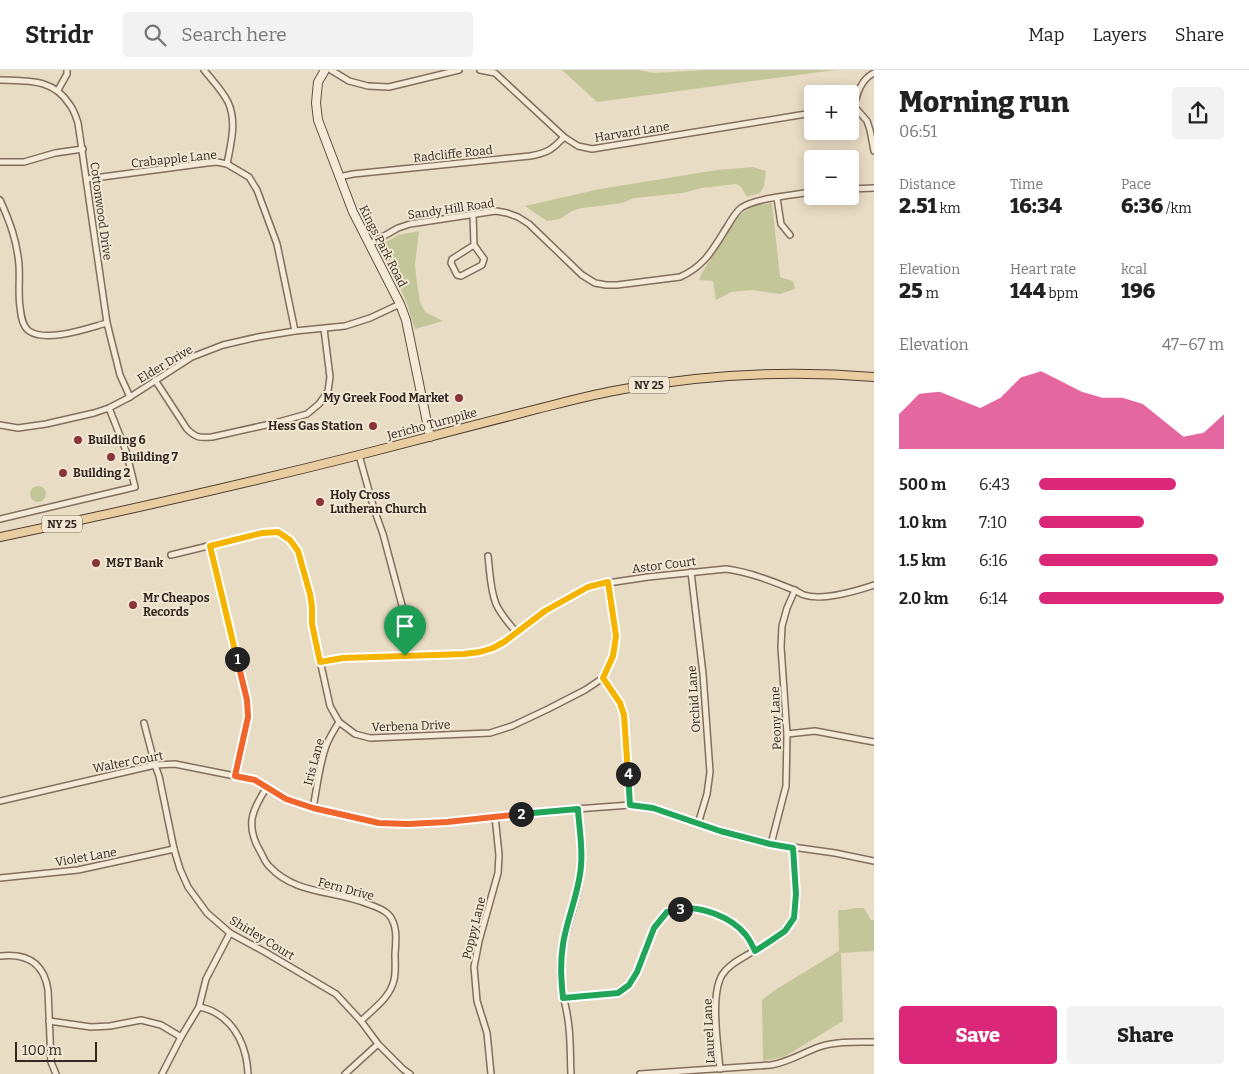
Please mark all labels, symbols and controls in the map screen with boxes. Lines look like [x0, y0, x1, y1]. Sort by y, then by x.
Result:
search box [123, 12, 473, 57]
text: Stridr [25, 21, 93, 49]
icon: search [141, 21, 169, 49]
text: Search here [181, 23, 287, 46]
text: Map [1028, 24, 1064, 46]
text: Layers [1092, 24, 1147, 46]
text: Share [1175, 24, 1224, 46]
map controls [804, 85, 859, 205]
button: + [804, 85, 859, 140]
text: Morning run [899, 86, 1069, 119]
button: share [1172, 87, 1224, 139]
street label: Harvard Lane [594, 119, 670, 145]
text: 06:51 [899, 122, 937, 141]
street label: Radcliffe Road [413, 143, 493, 165]
street label: Crabapple Lane [130, 148, 218, 170]
button: − [804, 150, 859, 205]
street label: Cottonwood Drive [87, 161, 115, 261]
text: Distance [899, 176, 956, 193]
text: Time [1010, 176, 1043, 193]
text: Pace [1121, 176, 1151, 193]
text: 2.51 [899, 193, 937, 219]
text: 16:34 [1010, 193, 1062, 219]
text: 6:36 [1121, 193, 1163, 219]
street label: Sandy Hill Road [407, 196, 495, 222]
text: km [937, 200, 961, 217]
text: /km [1163, 200, 1192, 217]
street label: Kings Park Road [356, 203, 410, 289]
text: Elevation [899, 261, 960, 278]
text: Heart rate [1010, 261, 1076, 278]
text: kcal [1121, 261, 1147, 278]
text: 25 [899, 278, 923, 304]
text: 144 [1010, 278, 1046, 304]
text: 196 [1121, 278, 1155, 304]
text: m [923, 285, 939, 302]
text: bpm [1046, 285, 1078, 302]
text: Elevation [899, 335, 969, 354]
text: 47–67 m [1162, 335, 1224, 354]
street label: Elder Drive [135, 342, 195, 386]
road number: NY 25 [629, 376, 669, 394]
place label: My Greek Food Market [323, 391, 449, 405]
marker: My Greek Food Market [453, 392, 465, 404]
street label: Jericho Turnpike [385, 405, 478, 443]
place label: Hess Gas Station [268, 419, 363, 433]
marker: Hess Gas Station [367, 420, 379, 432]
place label: Building 6 [88, 433, 146, 447]
marker: Building 6 [72, 434, 84, 446]
place label: Building 7 [121, 450, 179, 464]
marker: Building 7 [105, 451, 117, 463]
place label: Building 2 [73, 466, 131, 480]
marker: Building 2 [57, 467, 69, 479]
text: 500 m [899, 475, 946, 494]
text: 6:43 [979, 475, 1010, 494]
place label: Holy Cross Lutheran Church [330, 488, 427, 516]
marker: Holy Cross Lutheran Church [314, 496, 326, 508]
text: 1.0 km [899, 513, 947, 532]
text: 7:10 [979, 513, 1007, 532]
road number: NY 25 [42, 516, 82, 532]
text: 1.5 km [899, 551, 946, 570]
text: 6:16 [979, 551, 1008, 570]
street label: Astor Court [631, 554, 697, 576]
place label: M&T Bank [106, 556, 164, 570]
marker: M&T Bank [90, 557, 102, 569]
text: 2.0 km [899, 589, 949, 608]
text: 6:14 [979, 589, 1008, 608]
place label: Mr Cheapos Records [143, 591, 210, 619]
marker: Mr Cheapos Records [127, 599, 139, 611]
pin [384, 605, 426, 656]
icon: arrive [391, 612, 419, 640]
pin: 1 [224, 646, 250, 672]
text: 1 [234, 651, 241, 668]
street label: Orchid Lane [685, 665, 703, 733]
street label: Peony Lane [768, 686, 784, 750]
street label: Verbena Drive [371, 718, 451, 734]
street label: Iris Lane [301, 737, 327, 787]
street label: Walter Court [92, 748, 165, 776]
pin: 4 [616, 762, 640, 786]
text: 4 [624, 766, 633, 783]
pin: 2 [508, 802, 534, 826]
text: 2 [518, 806, 525, 823]
street label: Violet Lane [54, 845, 118, 869]
street label: Fern Drive [316, 875, 376, 903]
street label: Poppy Lane [459, 895, 489, 961]
pin: 3 [668, 896, 692, 922]
text: 3 [676, 901, 685, 918]
street label: Shirley Court [227, 913, 298, 963]
street label: Laurel Lane [700, 998, 718, 1064]
button: Save [899, 1006, 1057, 1064]
button: Share [1067, 1006, 1224, 1064]
scale bar [15, 1039, 98, 1062]
text: 100 m [22, 1042, 62, 1059]

